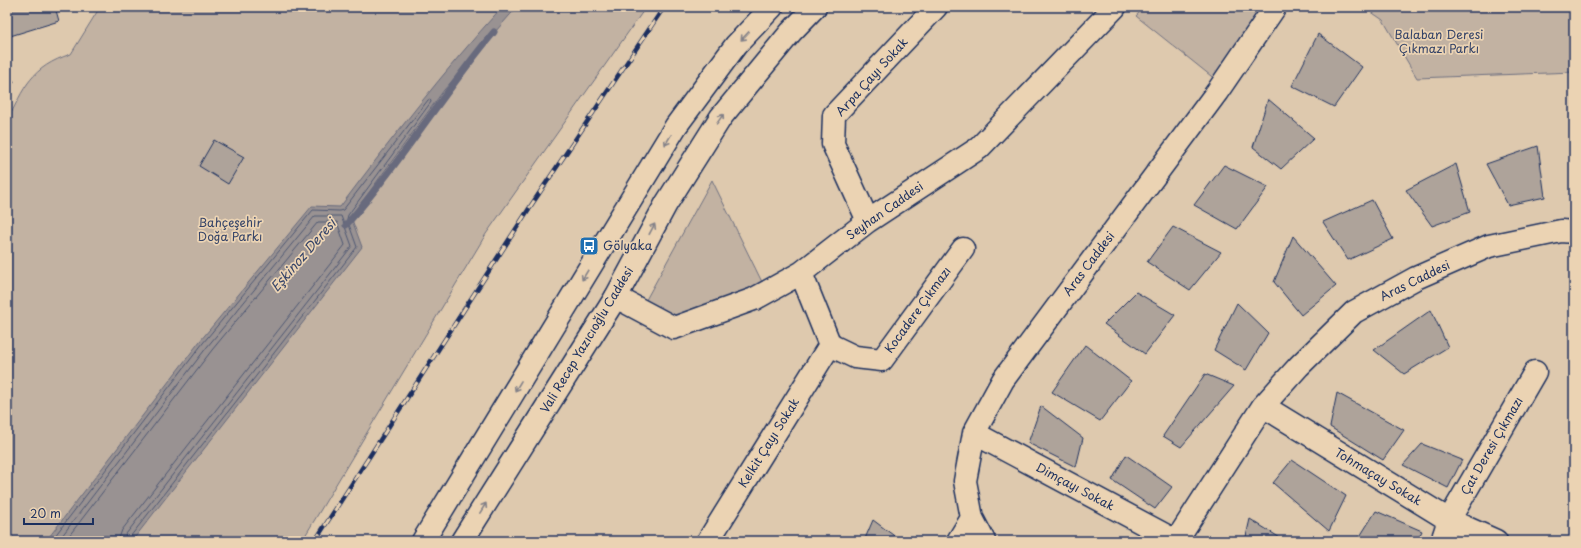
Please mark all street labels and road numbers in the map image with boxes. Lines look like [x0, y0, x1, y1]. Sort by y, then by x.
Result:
street label: Arpa Çayı Sokak [831, 33, 912, 120]
street label: Seyhan Caddesi [842, 177, 927, 243]
street label: Aras Caddesi [1058, 228, 1118, 299]
street label: Aras Caddesi [1376, 255, 1453, 305]
street label: Kocadere Çıkmazı [880, 262, 955, 356]
street label: Vali Recep Yazıcıoğlu Caddesi [535, 263, 637, 416]
street label: Çat Deresi Çıkmazı [1456, 393, 1527, 498]
street label: Kelkit Çayı Sokak [733, 394, 803, 491]
street label: Tohmaçay Sokak [1331, 443, 1426, 509]
street label: Dimçayı Sokak [1033, 458, 1118, 515]

